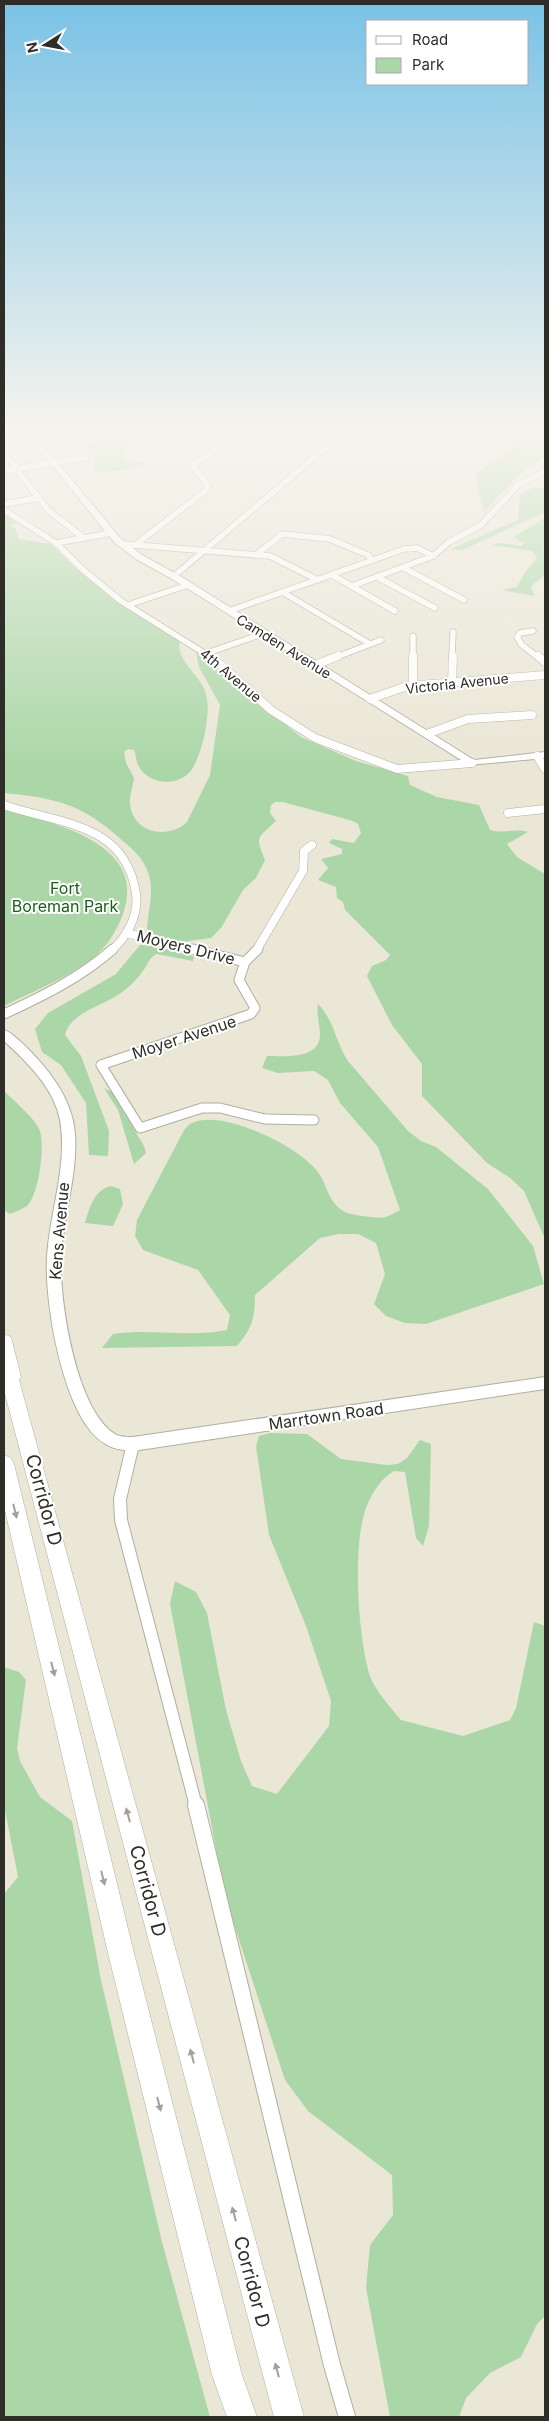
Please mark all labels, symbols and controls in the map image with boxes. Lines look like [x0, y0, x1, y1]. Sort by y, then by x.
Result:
north arrow [20, 20, 70, 70]
legend [366, 20, 529, 85]
text: Road [412, 30, 448, 49]
text: N [22, 41, 41, 54]
text: Park [412, 55, 445, 74]
street label: Camden Avenue [233, 610, 335, 682]
street label: 4th Avenue [197, 644, 265, 706]
street label: Victoria Avenue [405, 669, 509, 697]
park label: Fort Boreman Park [12, 878, 118, 916]
street label: Moyers Drive [135, 925, 237, 969]
street label: Moyer Avenue [129, 1011, 239, 1063]
street label: Kens Avenue [45, 1181, 73, 1281]
street label: Marrtown Road [267, 1398, 385, 1434]
street label: Corridor D [21, 1452, 67, 1548]
one-way arrow [11, 1504, 19, 1519]
one-way arrow [49, 1662, 57, 1677]
one-way arrow [124, 1807, 132, 1822]
street label: Corridor D [125, 1843, 171, 1939]
one-way arrow [99, 1871, 107, 1886]
one-way arrow [188, 2049, 196, 2064]
one-way arrow [155, 2096, 163, 2111]
one-way arrow [229, 2206, 237, 2221]
street label: Corridor D [229, 2234, 275, 2330]
one-way arrow [272, 2363, 280, 2378]

